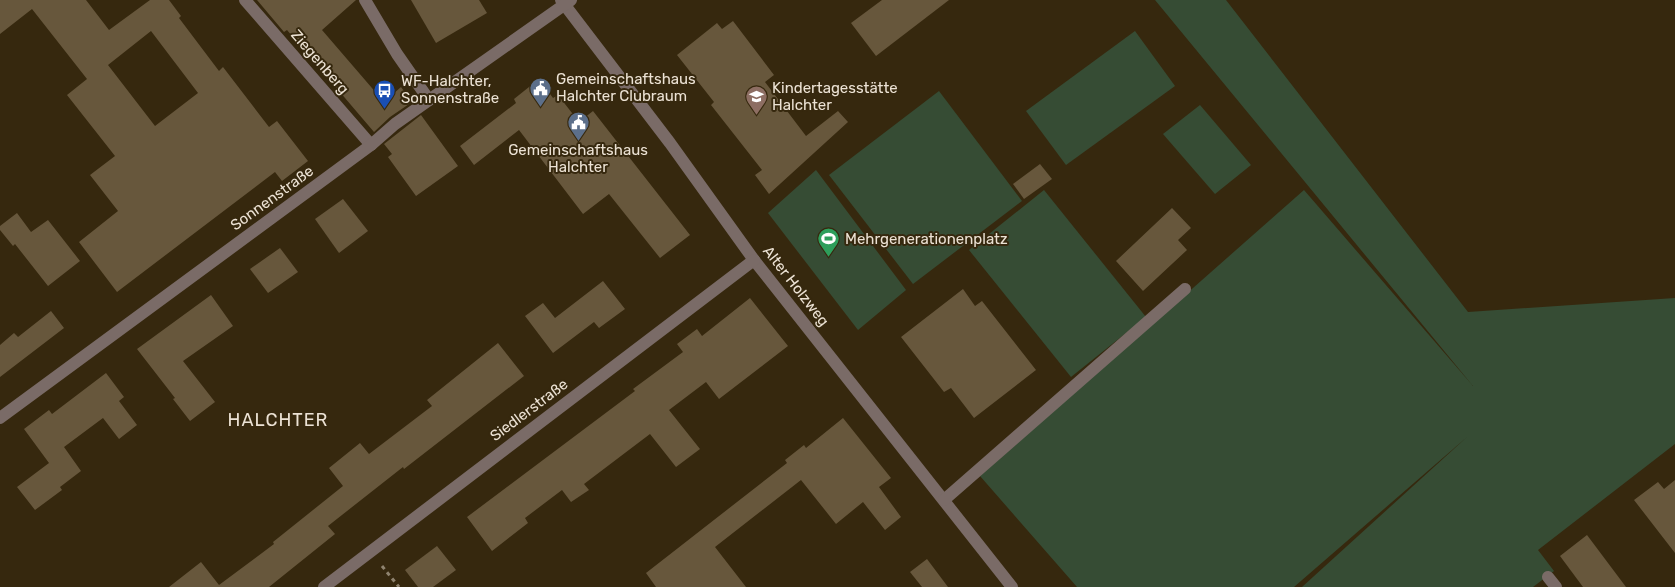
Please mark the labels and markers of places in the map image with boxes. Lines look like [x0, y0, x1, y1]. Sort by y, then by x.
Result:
place label: Gemeinschaftshaus Halchter Clubraum [556, 70, 696, 105]
place label: WF-Halchter, Sonnenstraße [401, 72, 499, 107]
public building icon: Gemeinschaftshaus Halchter Clubraum [528, 76, 552, 107]
bus stop icon: WF-Halchter, Sonnenstraße [373, 78, 397, 109]
place label: Kindertagesstätte Halchter [772, 79, 898, 114]
school or university icon: Kindertagesstätte Halchter [744, 85, 768, 116]
public building icon: Gemeinschaftshaus Halchter [566, 110, 590, 141]
place label: Gemeinschaftshaus Halchter [508, 141, 648, 176]
sports icon: Mehrgenerationenplatz [817, 227, 841, 258]
place label: Mehrgenerationenplatz [845, 230, 1008, 248]

